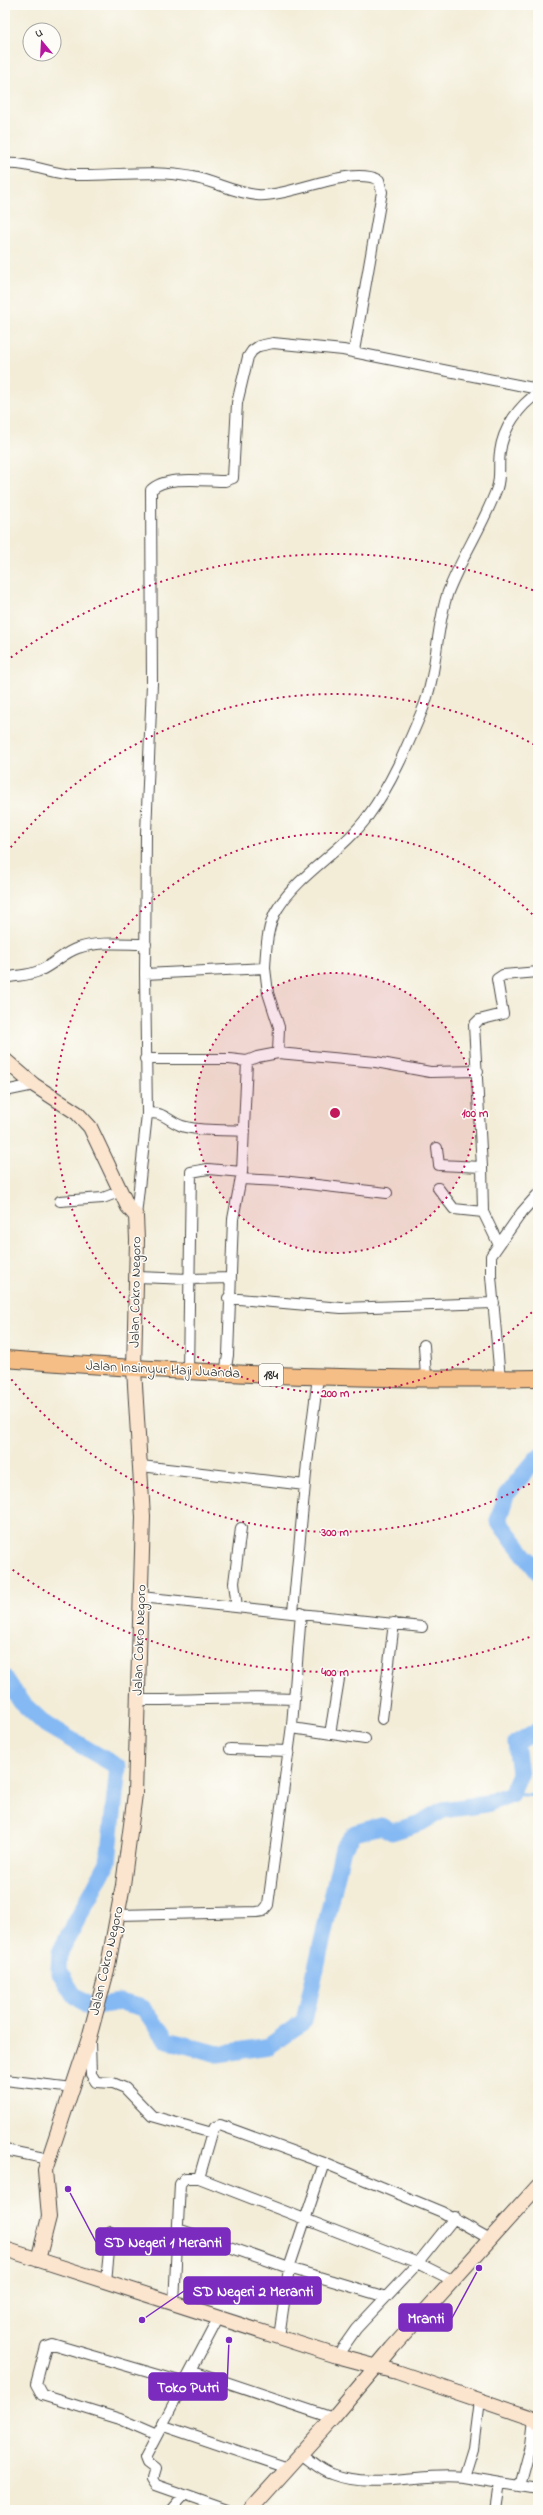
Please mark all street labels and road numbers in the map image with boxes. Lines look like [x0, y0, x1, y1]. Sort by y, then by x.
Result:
street label: Jalan Cokro Negoro [125, 1236, 148, 1348]
street label: Jalan Insinyur Haji Juanda [85, 1355, 241, 1386]
road number: 184 [259, 1364, 283, 1386]
street label: Jalan Cokro Negoro [128, 1584, 153, 1696]
street label: Jalan Cokro Negoro [84, 1904, 131, 2018]

